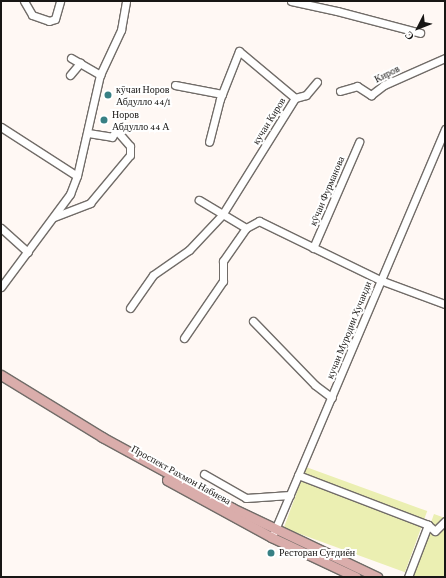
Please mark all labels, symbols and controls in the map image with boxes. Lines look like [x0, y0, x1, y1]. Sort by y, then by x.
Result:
north arrow [398, 8, 438, 48]
text: С [402, 29, 416, 43]
street label: Киров [372, 63, 402, 85]
place label: кӯчаи Норов Абдулло 44/1 [116, 83, 171, 106]
marker: кӯчаи Норов Абдулло 44/1 [103, 90, 113, 100]
street label: кучаи Киров [250, 95, 288, 147]
place label: Норов Абдулло 44 А [112, 108, 169, 132]
marker: Норов Абдулло 44 А [99, 115, 109, 125]
street label: кӯчаи Фурманова [307, 154, 347, 228]
street label: кучаи Муродии Хучанди [324, 280, 374, 380]
street label: Проспект Рахмон Набиева [129, 443, 233, 507]
place label: Ресторан Суғдиён [279, 547, 355, 559]
marker: Ресторан Суғдиён [266, 548, 276, 558]

